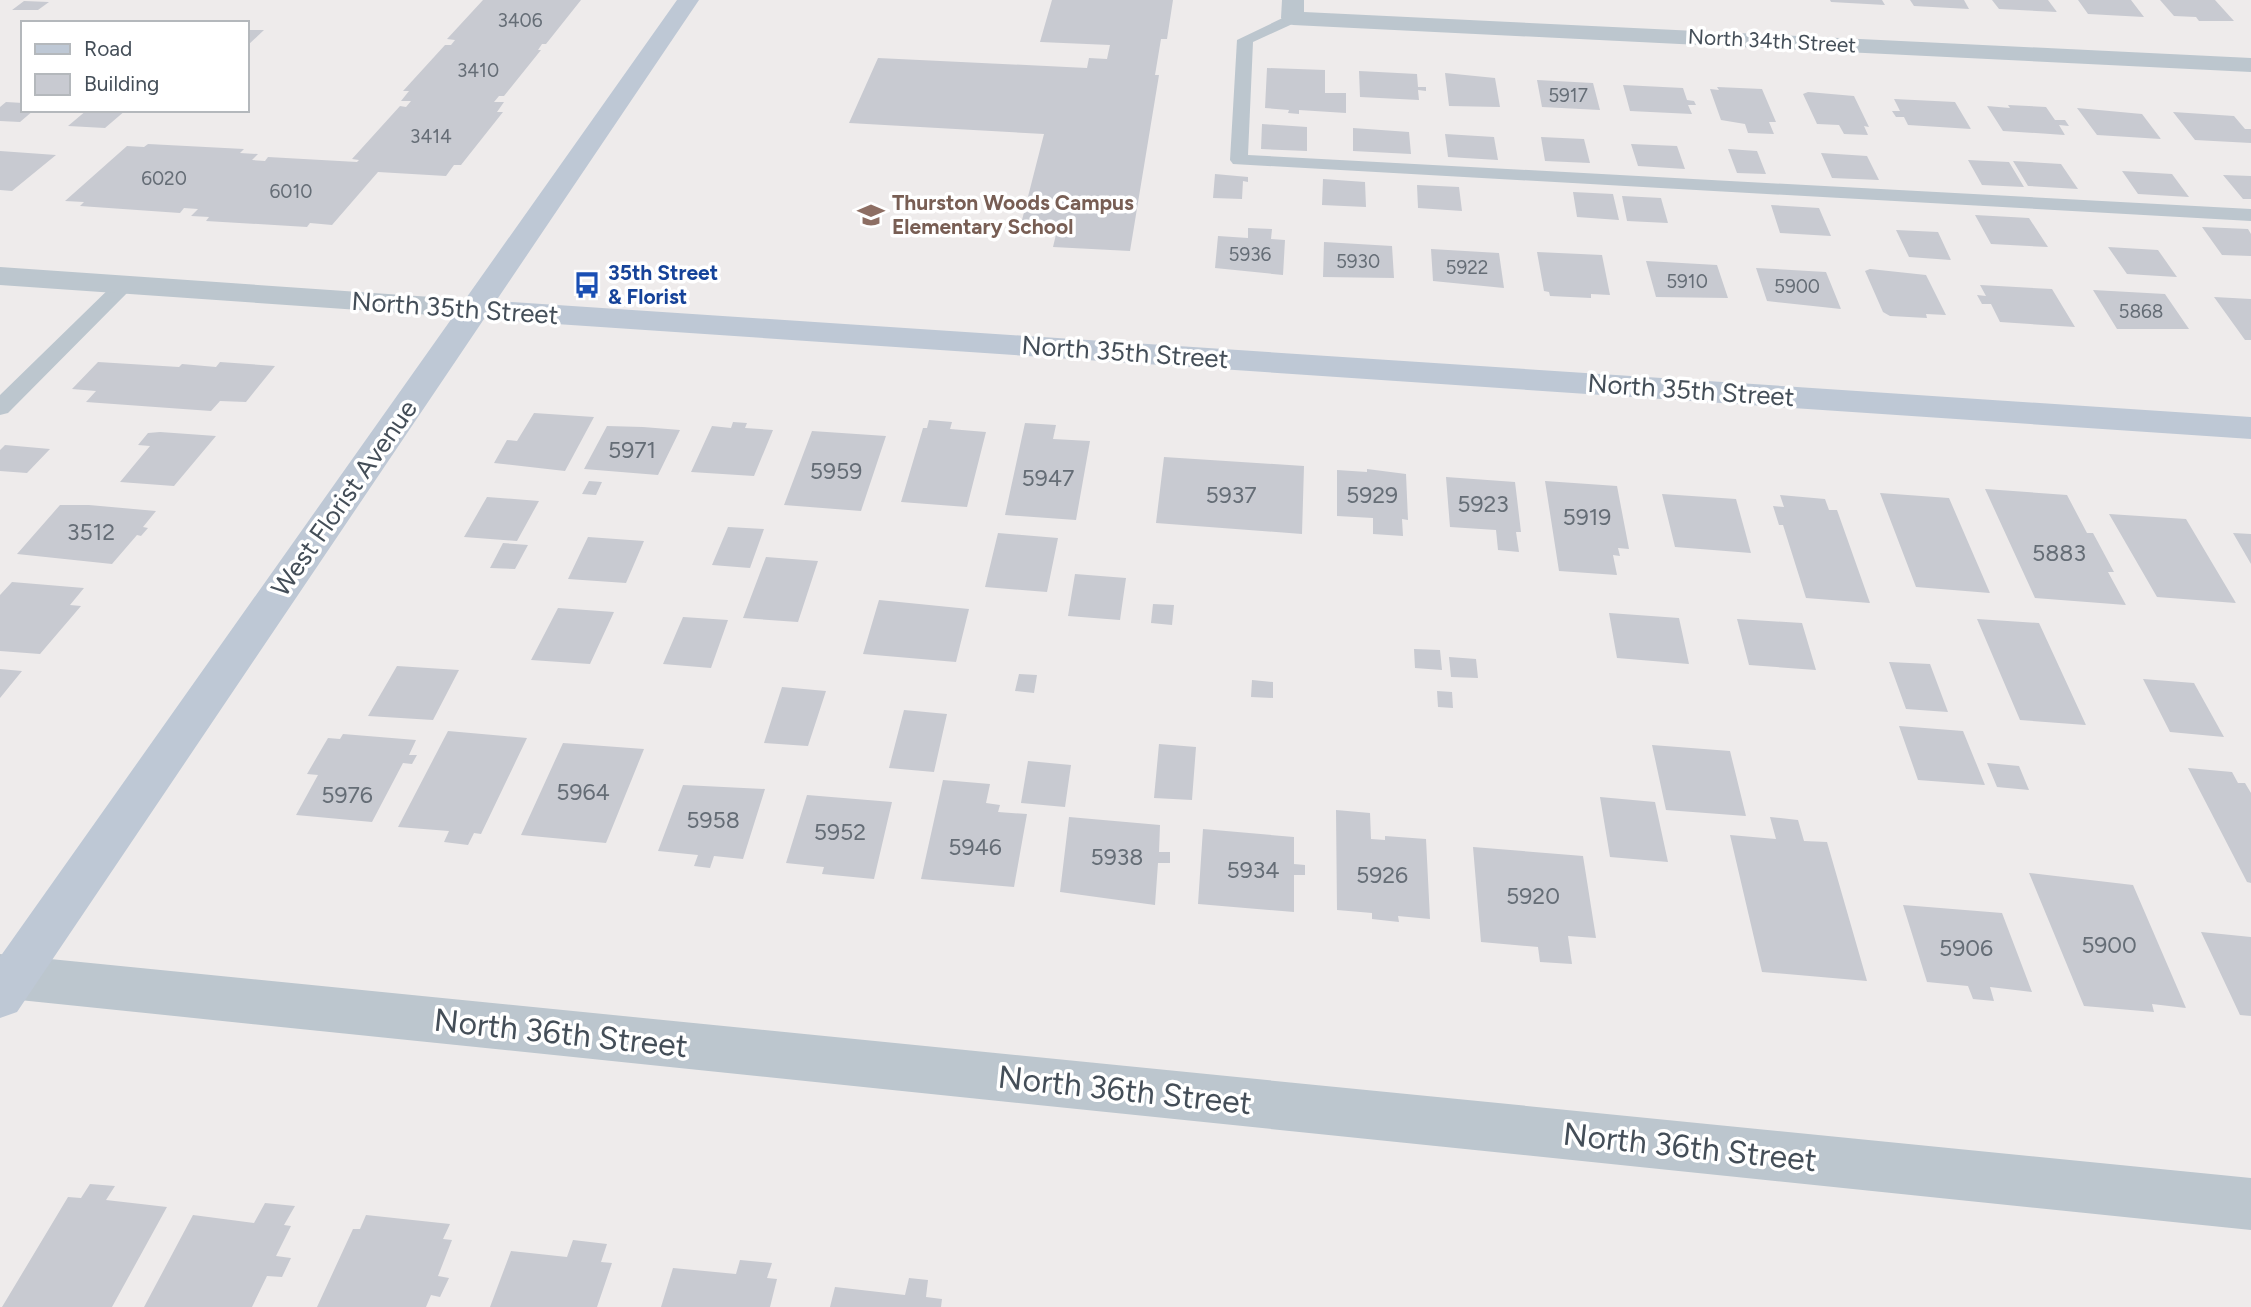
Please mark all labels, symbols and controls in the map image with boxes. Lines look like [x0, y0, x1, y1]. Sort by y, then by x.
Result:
house number: 3406 [497, 9, 543, 32]
legend [21, 21, 248, 112]
street label: North 34th Street [1687, 24, 1857, 57]
text: Road [84, 36, 132, 61]
house number: 3410 [457, 59, 499, 82]
text: Building [84, 71, 159, 96]
house number: 5917 [1548, 84, 1588, 107]
house number: 3414 [410, 125, 452, 148]
house number: 6020 [141, 167, 187, 190]
house number: 6010 [270, 180, 312, 203]
place label: Thurston Woods Campus Elementary School [892, 190, 1134, 239]
school or university icon: Thurston Woods Campus Elementary School [856, 200, 886, 230]
house number: 5936 [1229, 243, 1272, 266]
house number: 5930 [1336, 250, 1380, 273]
house number: 5922 [1446, 256, 1488, 279]
place label: 35th Street & Florist [608, 260, 718, 309]
bus stop icon: 35th Street & Florist [572, 270, 602, 300]
house number: 5910 [1666, 270, 1708, 293]
house number: 5900 [1774, 275, 1820, 298]
street label: North 35th Street [350, 285, 560, 331]
house number: 5868 [2118, 300, 2164, 323]
street label: North 35th Street [1020, 329, 1230, 375]
street label: North 35th Street [1586, 367, 1796, 413]
street label: West Florist Avenue [264, 394, 424, 602]
house number: 5971 [608, 436, 656, 464]
house number: 5959 [810, 457, 862, 485]
house number: 5947 [1022, 464, 1074, 492]
house number: 5937 [1205, 481, 1257, 509]
house number: 5929 [1346, 481, 1398, 509]
house number: 5923 [1457, 490, 1509, 518]
house number: 5919 [1563, 503, 1611, 531]
house number: 3512 [67, 518, 115, 546]
house number: 5883 [2032, 539, 2086, 567]
house number: 5964 [556, 778, 610, 806]
house number: 5976 [321, 781, 373, 809]
house number: 5958 [686, 806, 740, 834]
house number: 5952 [814, 818, 866, 846]
house number: 5946 [948, 833, 1002, 861]
house number: 5938 [1091, 843, 1143, 871]
house number: 5934 [1226, 856, 1280, 884]
house number: 5926 [1356, 861, 1408, 889]
house number: 5920 [1506, 882, 1560, 910]
house number: 5900 [2081, 931, 2137, 959]
house number: 5906 [1939, 934, 1993, 962]
street label: North 36th Street [432, 1001, 690, 1065]
street label: North 36th Street [996, 1058, 1254, 1122]
street label: North 36th Street [1561, 1115, 1819, 1179]

